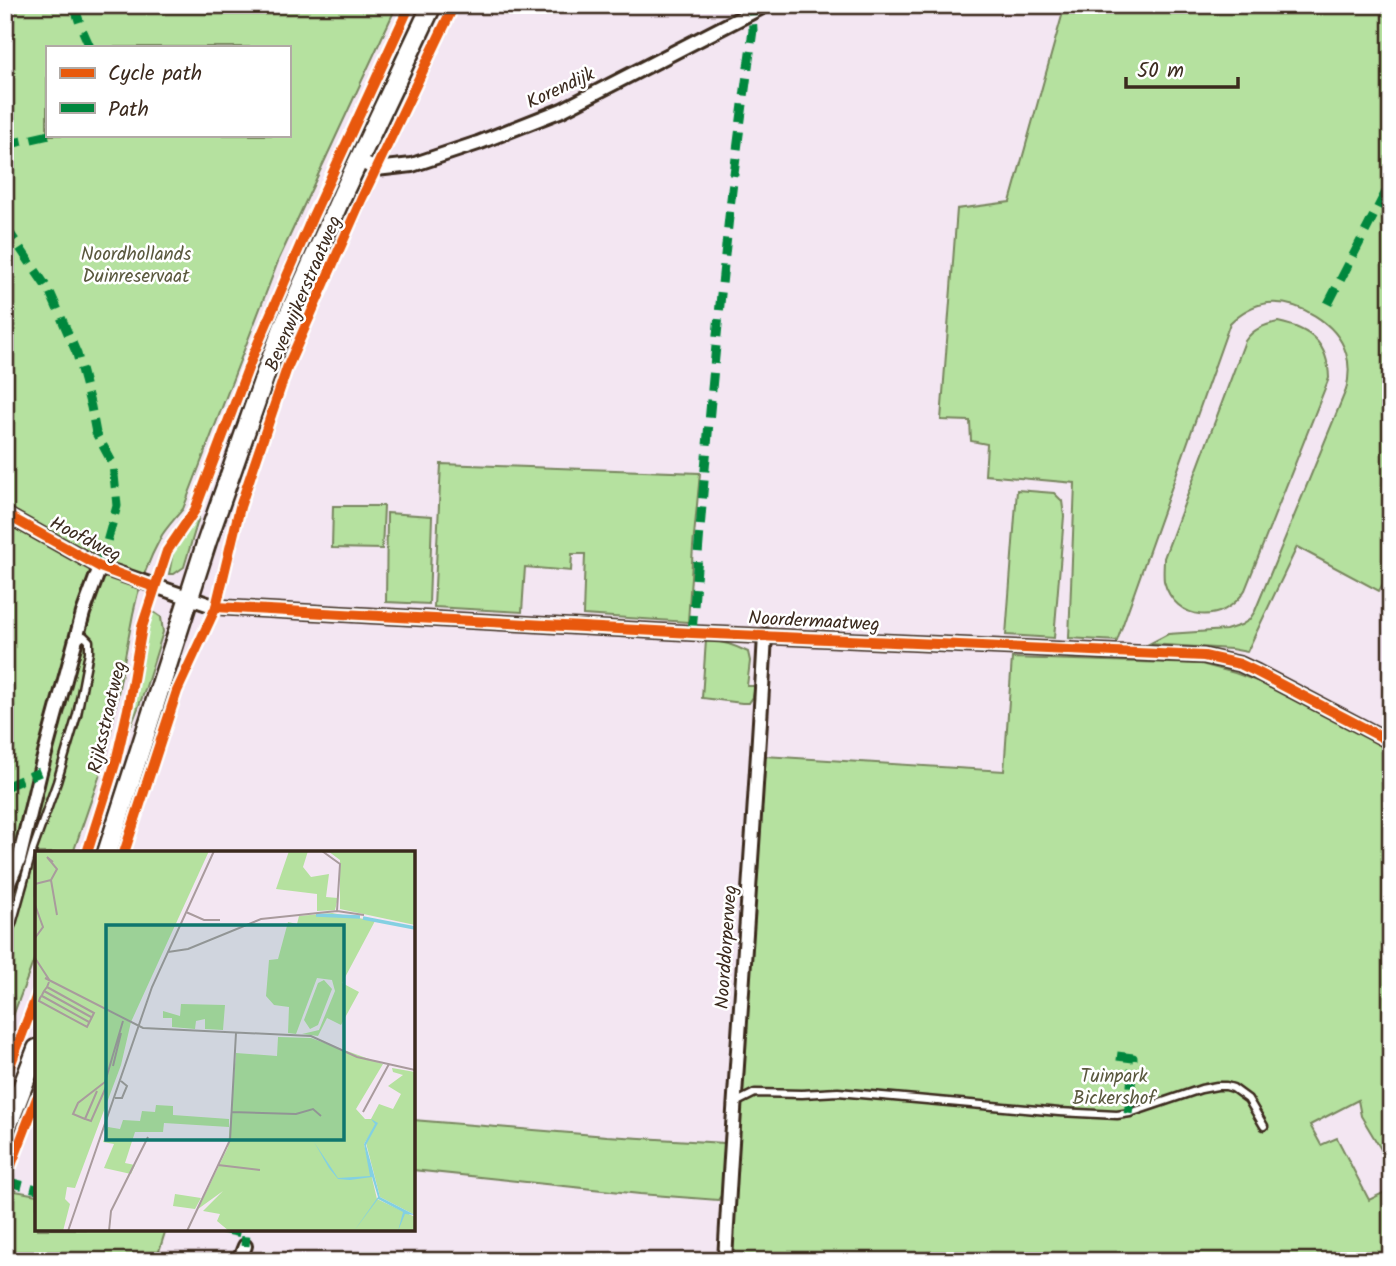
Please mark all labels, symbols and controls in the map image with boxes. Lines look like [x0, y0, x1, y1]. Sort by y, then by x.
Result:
legend [46, 46, 290, 136]
scale bar [1126, 46, 1238, 90]
text: 50 m [1137, 55, 1184, 88]
text: Cycle path [108, 58, 202, 91]
street label: Korendijk [522, 60, 600, 118]
text: Path [108, 94, 149, 127]
street label: Beverwijkerstraatweg [257, 211, 350, 376]
park label: Noordhollands Duinreservaat [81, 240, 191, 292]
street label: Hoofdweg [44, 509, 126, 571]
street label: Noordermaatweg [748, 604, 880, 640]
street label: Rijksstraatweg [80, 658, 135, 777]
inset map [35, 851, 415, 1231]
street label: Noorddorperweg [708, 884, 746, 1010]
park label: Tuinpark Bickershof [1073, 1062, 1157, 1114]

